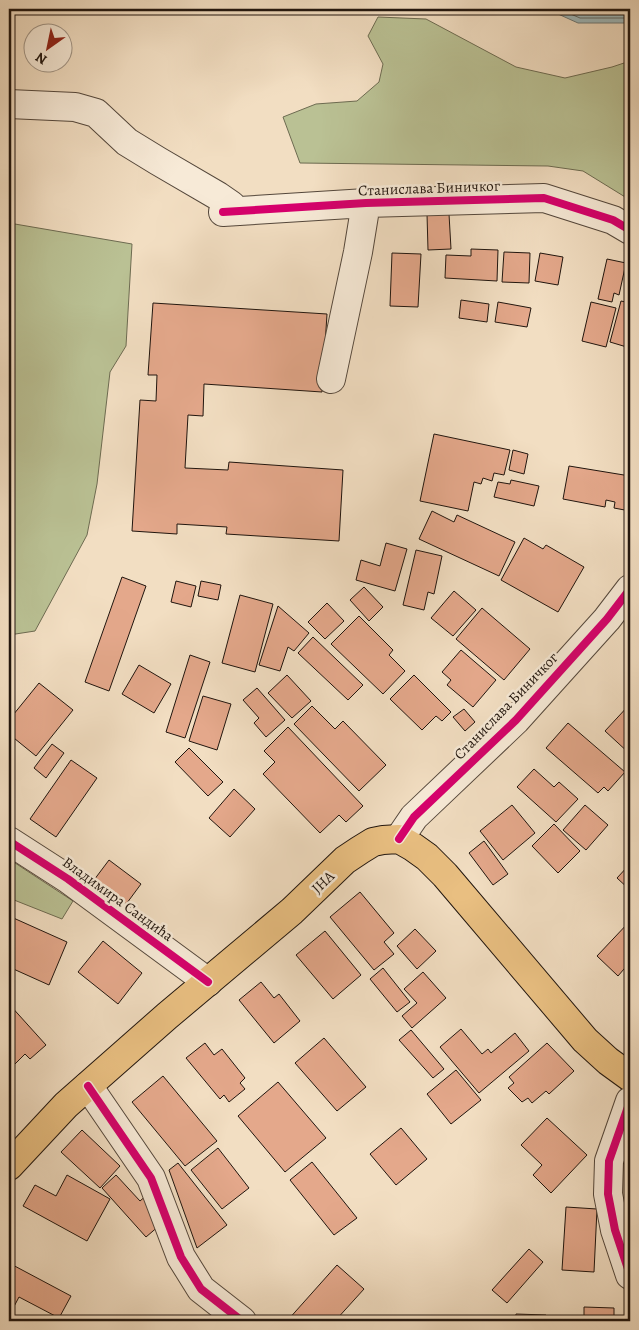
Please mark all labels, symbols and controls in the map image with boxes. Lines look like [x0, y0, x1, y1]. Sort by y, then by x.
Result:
north arrow [22, 22, 72, 72]
text: N [32, 48, 51, 69]
street label: Станислава Биничког [358, 176, 501, 200]
street label: Станислава Биничког [449, 647, 563, 764]
street label: Владимира Сандића [59, 852, 177, 946]
street label: ЈНА [307, 866, 339, 898]

